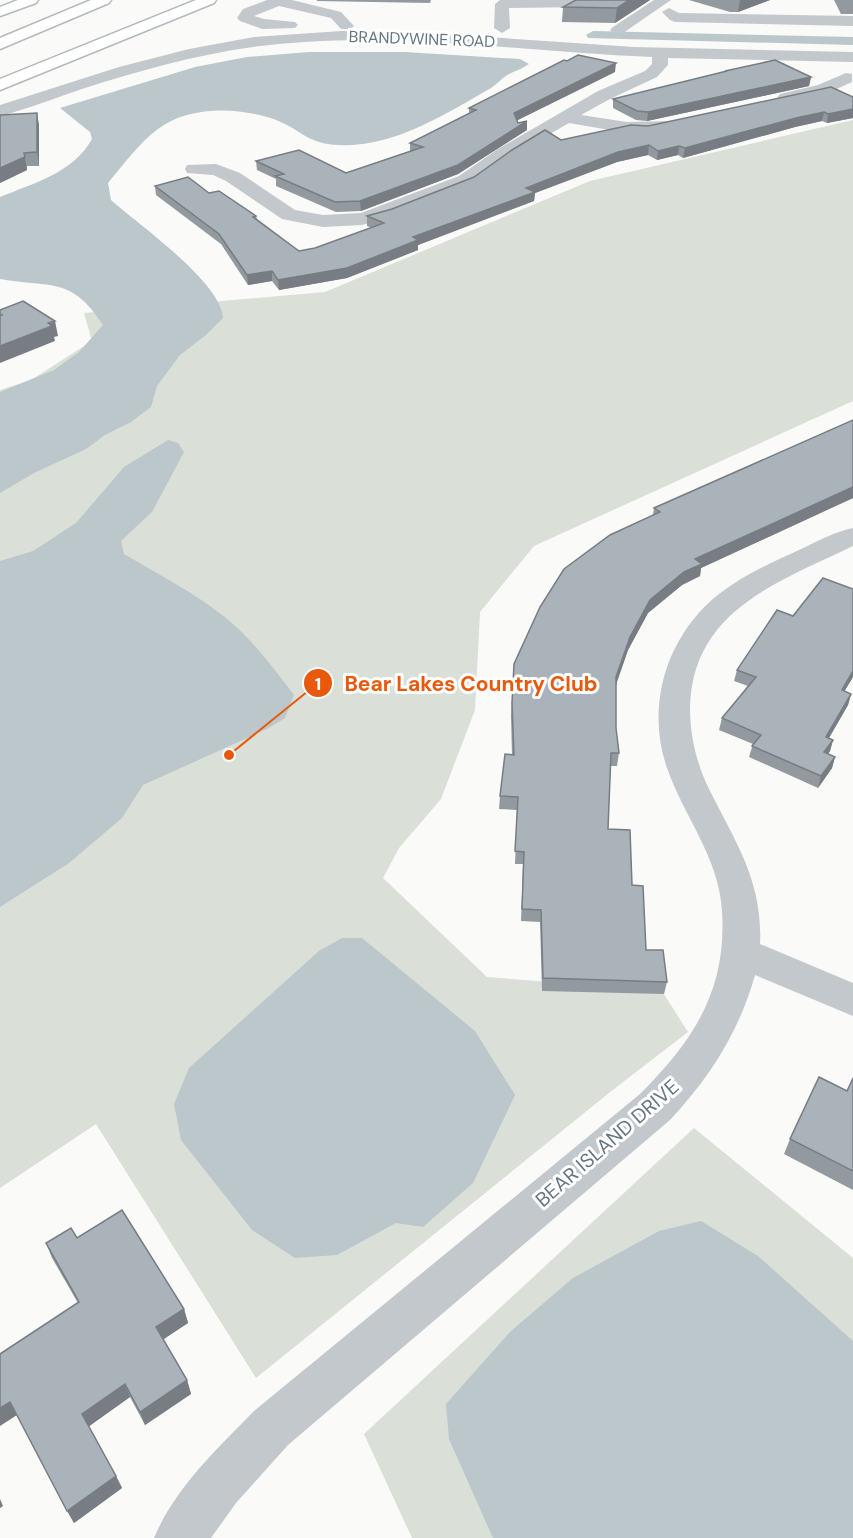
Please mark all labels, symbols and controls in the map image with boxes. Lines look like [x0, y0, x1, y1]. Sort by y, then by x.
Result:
street label: BRANDYWINE ROAD [348, 26, 496, 52]
callout: Bear Lakes Country Club [303, 664, 610, 703]
text: Bear Lakes Country Club [344, 670, 598, 698]
text: 1 [315, 672, 321, 696]
street label: BEAR ISLAND DRIVE [530, 1074, 684, 1212]

